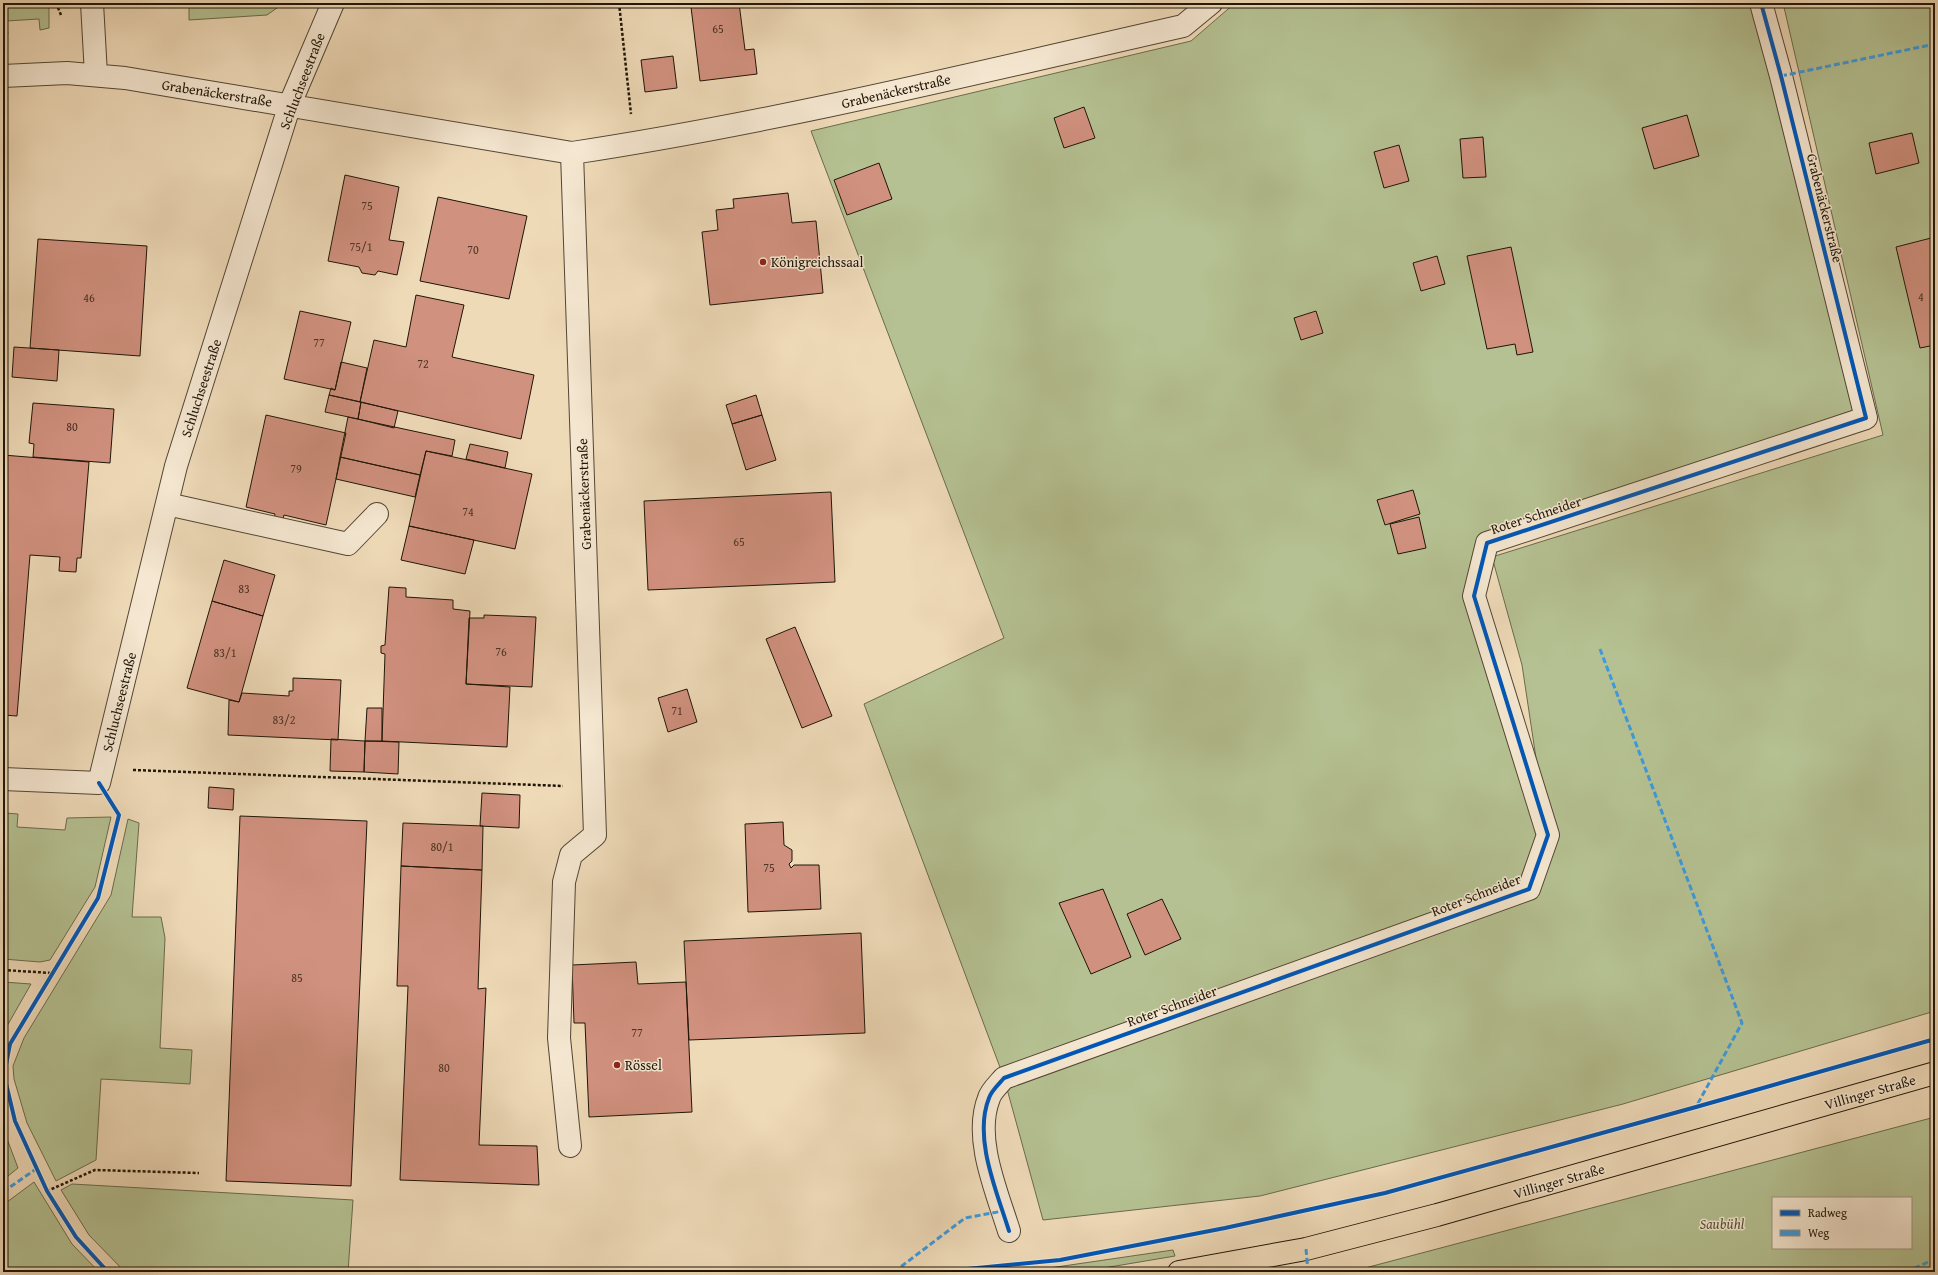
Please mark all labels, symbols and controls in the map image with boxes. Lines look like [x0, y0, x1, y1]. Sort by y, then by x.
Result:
house number: 65 [712, 20, 724, 37]
street label: Schluchseestraße [274, 29, 330, 132]
street label: Grabenäckerstraße [839, 69, 953, 113]
street label: Grabenäckerstraße [160, 74, 274, 112]
street label: Grabenäckerstraße [1802, 151, 1848, 265]
house number: 75 [361, 197, 373, 214]
house number: 75/1 [350, 238, 373, 255]
house number: 70 [467, 241, 479, 258]
place label: Königreichssaal [771, 252, 863, 272]
marker: Königreichssaal [758, 257, 768, 267]
house number: 4 [1918, 288, 1924, 305]
house number: 46 [83, 289, 95, 306]
house number: 77 [313, 334, 325, 351]
street label: Schluchseestraße [176, 336, 226, 440]
house number: 72 [417, 355, 429, 372]
house number: 80 [66, 418, 78, 435]
street label: Grabenäckerstraße [572, 438, 596, 550]
house number: 79 [290, 460, 302, 477]
street label: Roter Schneider [1488, 491, 1584, 539]
house number: 74 [462, 503, 474, 520]
house number: 65 [733, 533, 745, 550]
house number: 83 [238, 580, 250, 597]
house number: 76 [495, 643, 507, 660]
house number: 83/1 [214, 644, 237, 661]
street label: Schluchseestraße [97, 650, 141, 754]
house number: 71 [671, 702, 683, 719]
house number: 83/2 [273, 711, 296, 728]
house number: 80/1 [431, 838, 454, 855]
house number: 75 [763, 859, 775, 876]
street label: Roter Schneider [1428, 869, 1524, 921]
house number: 85 [291, 969, 303, 986]
street label: Roter Schneider [1124, 980, 1220, 1032]
house number: 77 [631, 1024, 643, 1041]
place label: Rössel [625, 1055, 662, 1075]
house number: 80 [438, 1059, 450, 1076]
marker: Rössel [612, 1060, 622, 1070]
street label: Villinger Straße [1822, 1069, 1918, 1115]
street label: Villinger Straße [1511, 1158, 1607, 1204]
legend [1772, 1197, 1912, 1249]
text: Radweg [1808, 1204, 1847, 1221]
park label: Saubühl [1700, 1214, 1745, 1234]
text: Weg [1808, 1224, 1829, 1241]

